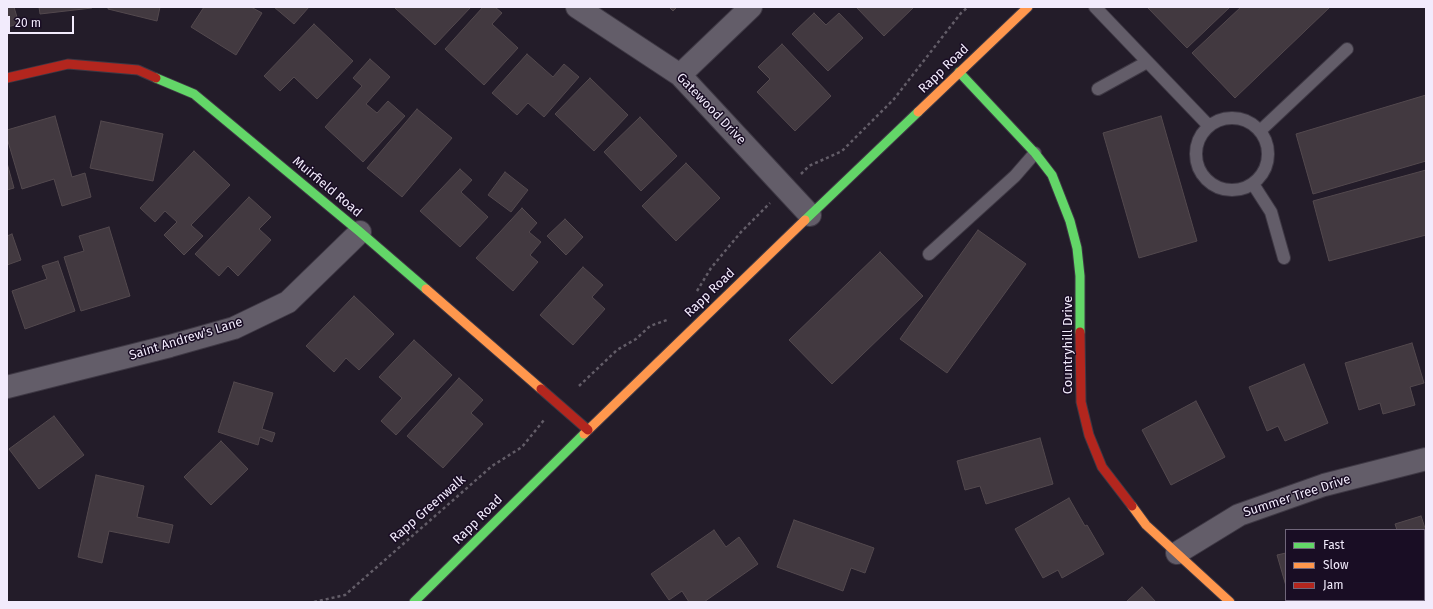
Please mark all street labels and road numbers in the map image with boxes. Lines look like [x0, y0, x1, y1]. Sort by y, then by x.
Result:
street label: Rapp Road [916, 41, 972, 97]
street label: Gatewood Drive [673, 70, 749, 148]
street label: Muirfield Road [289, 153, 365, 221]
street label: Rapp Road [682, 265, 738, 321]
street label: Countryhill Drive [1060, 296, 1076, 394]
street label: Saint Andrew's Lane [127, 314, 245, 364]
street label: Summer Tree Drive [1242, 471, 1352, 521]
street label: Rapp Greenwalk [387, 472, 469, 546]
street label: Rapp Road [450, 492, 506, 548]

